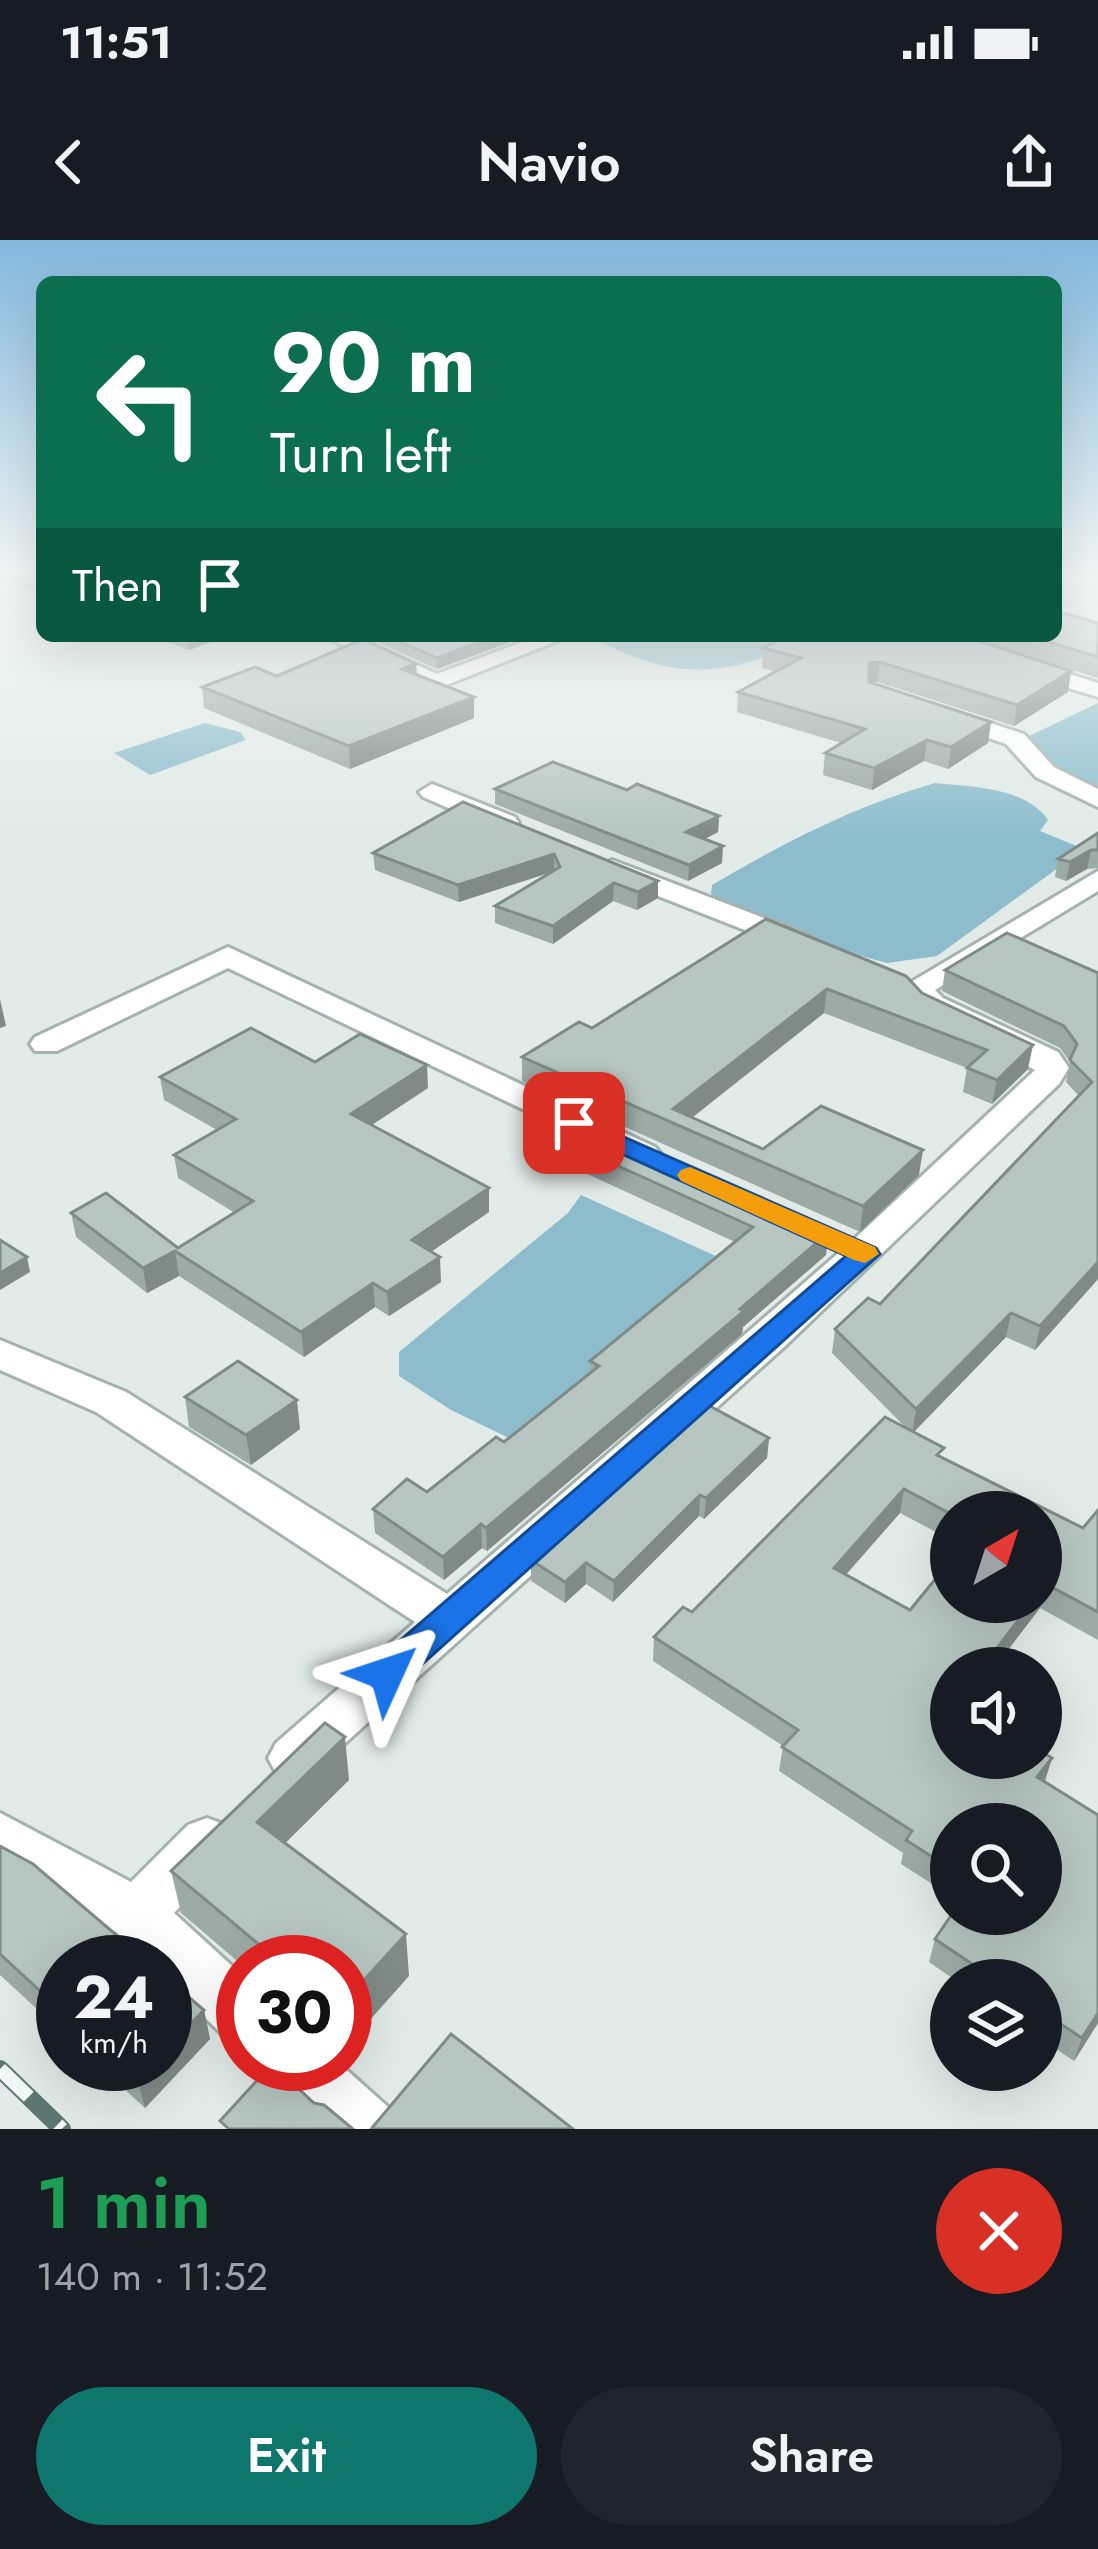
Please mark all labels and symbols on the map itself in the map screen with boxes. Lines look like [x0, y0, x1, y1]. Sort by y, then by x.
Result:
pin [523, 1072, 625, 1174]
north arrow [930, 1491, 1062, 1623]
position arrow [324, 1611, 450, 1737]
speed limit sign: 30 [216, 1935, 372, 2091]

